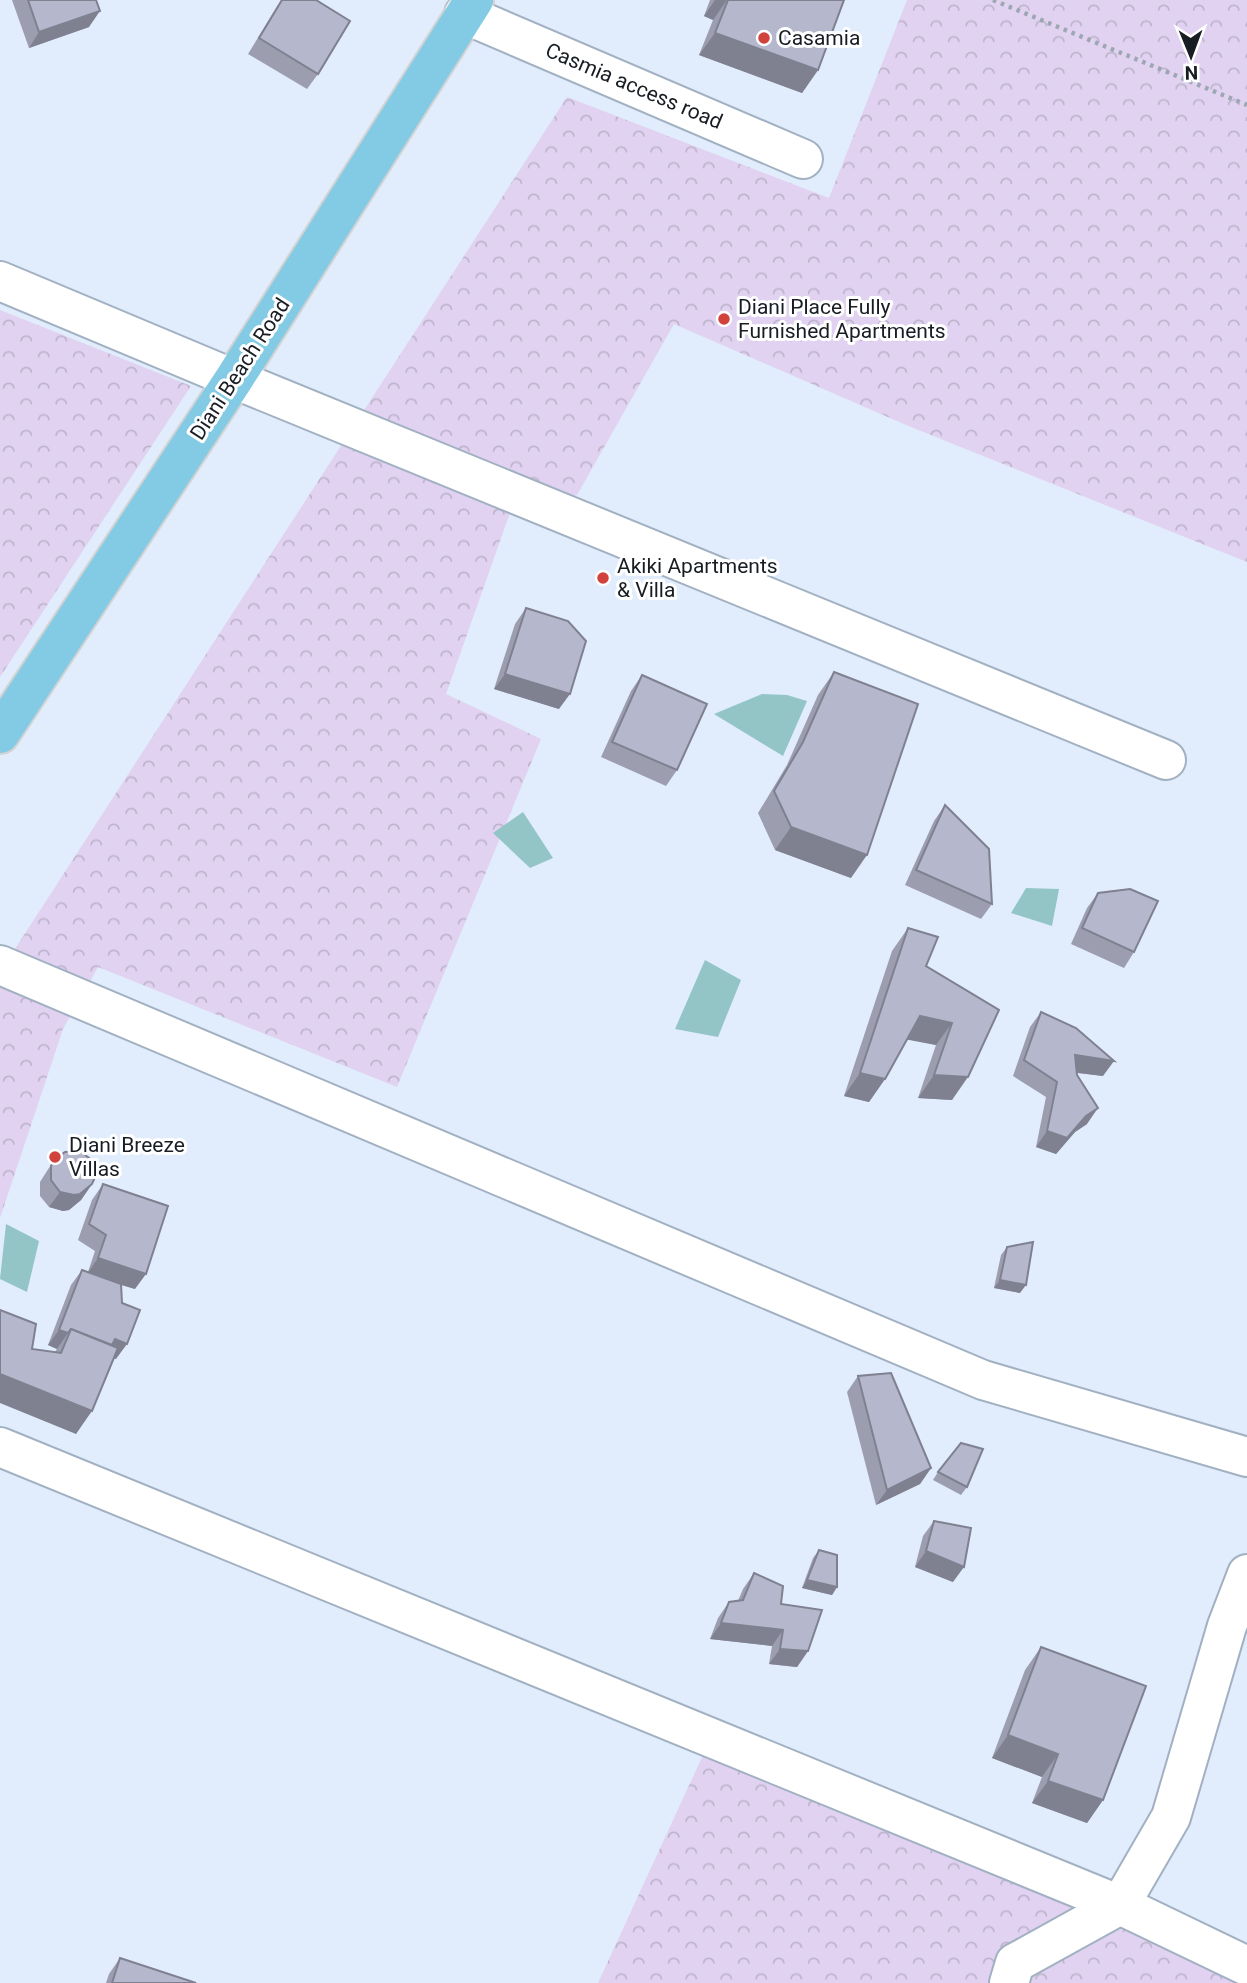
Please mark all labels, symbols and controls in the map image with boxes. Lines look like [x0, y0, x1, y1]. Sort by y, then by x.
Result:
north arrow [1156, 21, 1226, 91]
place label: Casamia [778, 26, 860, 50]
marker: Casamia [756, 30, 772, 46]
street label: Casmia access road [542, 38, 726, 134]
text: N [1184, 61, 1198, 84]
street label: Diani Beach Road [185, 294, 295, 444]
place label: Diani Place Fully Furnished Apartments [738, 295, 946, 343]
marker: Diani Place Fully Furnished Apartments [716, 311, 732, 327]
place label: Akiki Apartments & Villa [617, 554, 778, 602]
marker: Akiki Apartments & Villa [595, 570, 611, 586]
place label: Diani Breeze Villas [69, 1133, 185, 1181]
marker: Diani Breeze Villas [47, 1149, 63, 1165]

